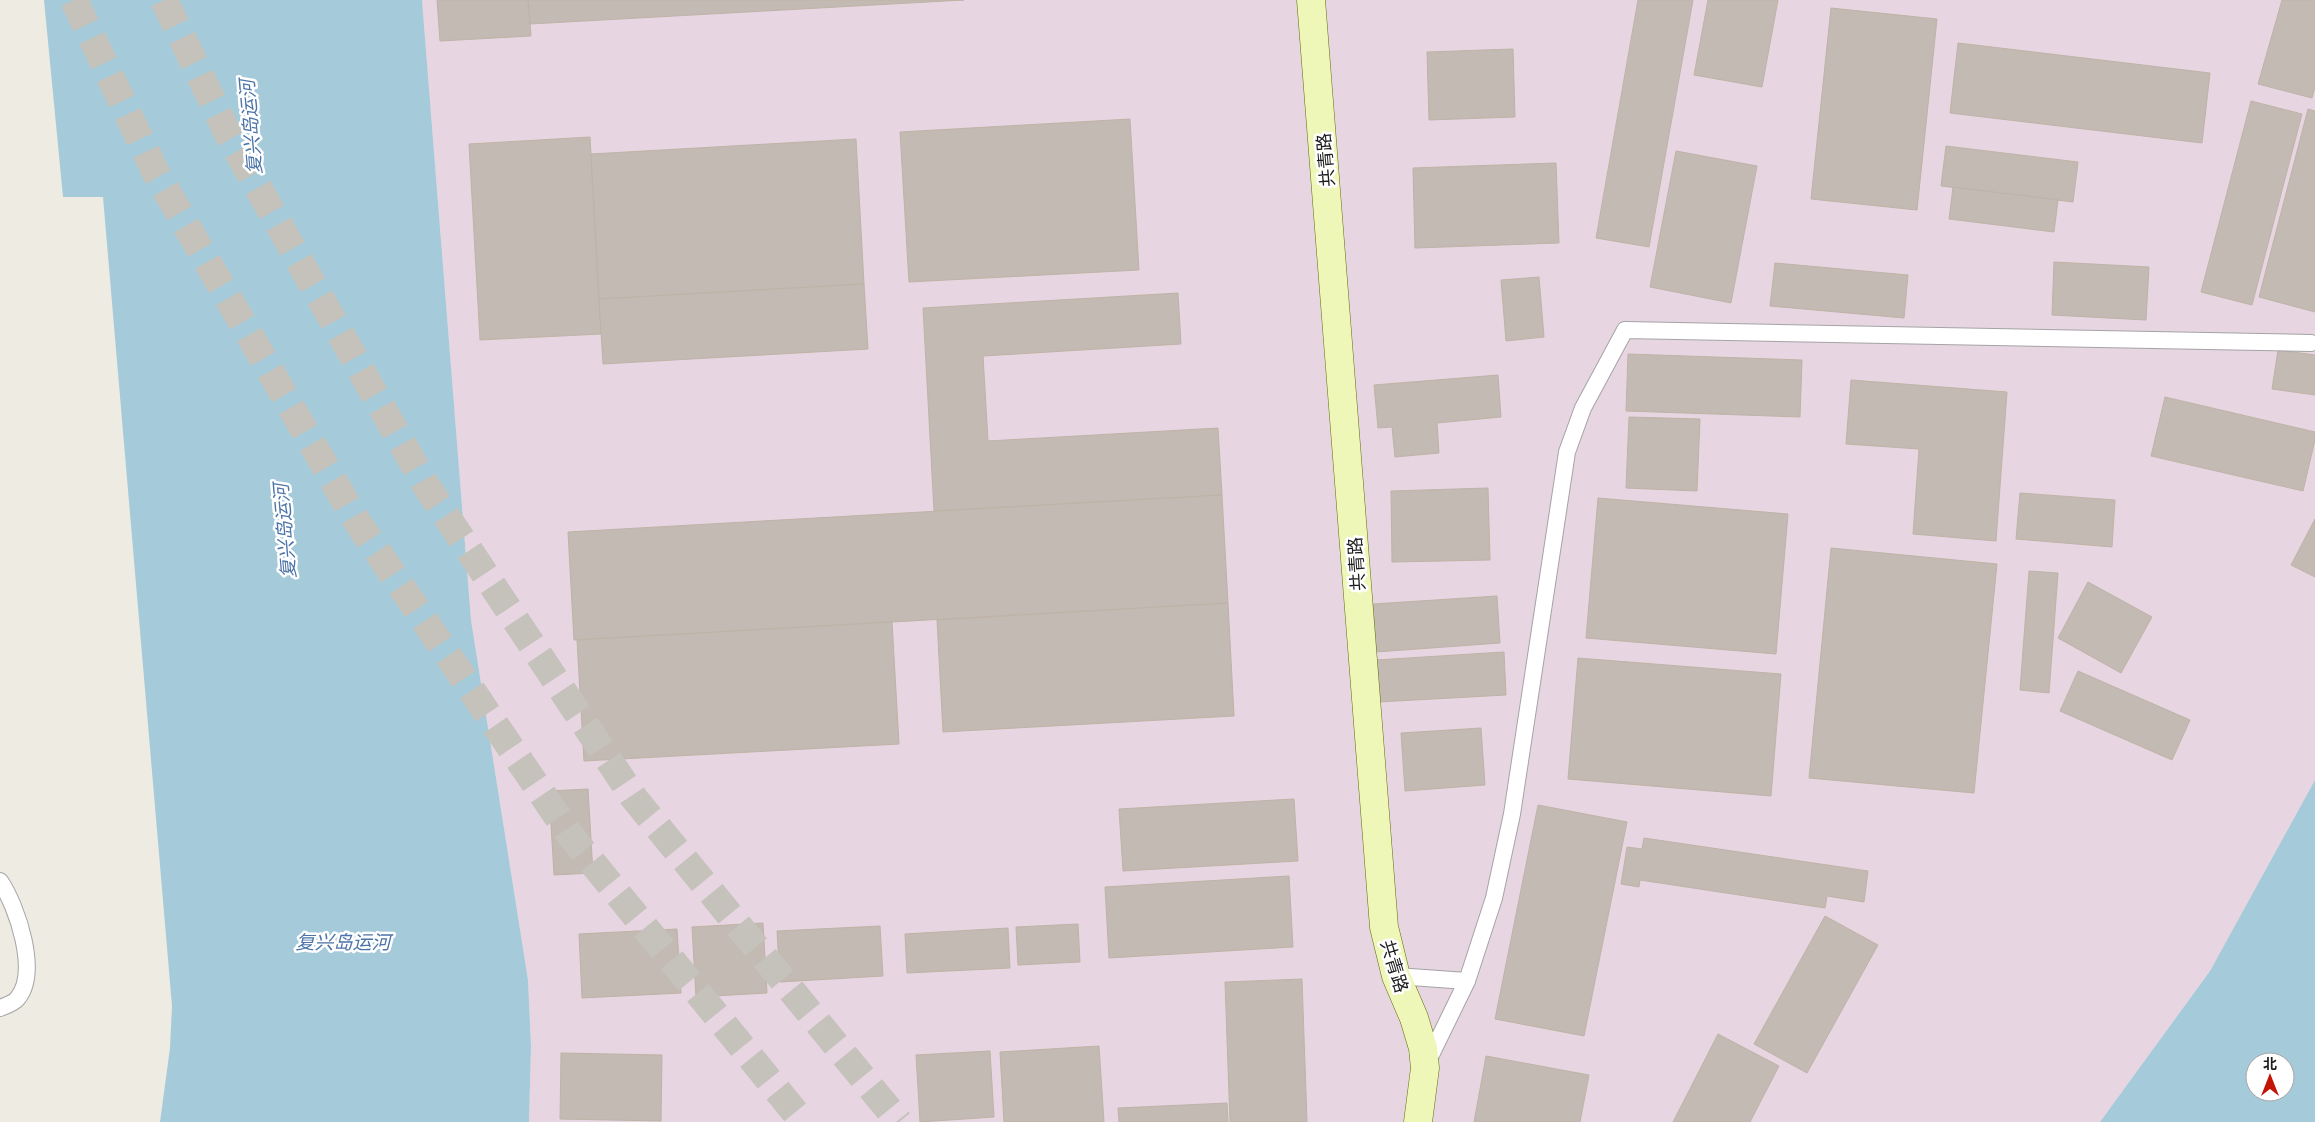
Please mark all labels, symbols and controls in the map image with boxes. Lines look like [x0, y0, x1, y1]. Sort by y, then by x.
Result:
water label: 复兴岛运河 [234, 75, 266, 175]
street label: 共青路 [1312, 132, 1338, 188]
water label: 复兴岛运河 [268, 479, 300, 579]
street label: 共青路 [1343, 536, 1369, 592]
water label: 复兴岛运河 [295, 930, 394, 953]
street label: 共青路 [1377, 937, 1413, 995]
north arrow [2245, 1052, 2295, 1102]
text: 北 [2263, 1055, 2277, 1072]

